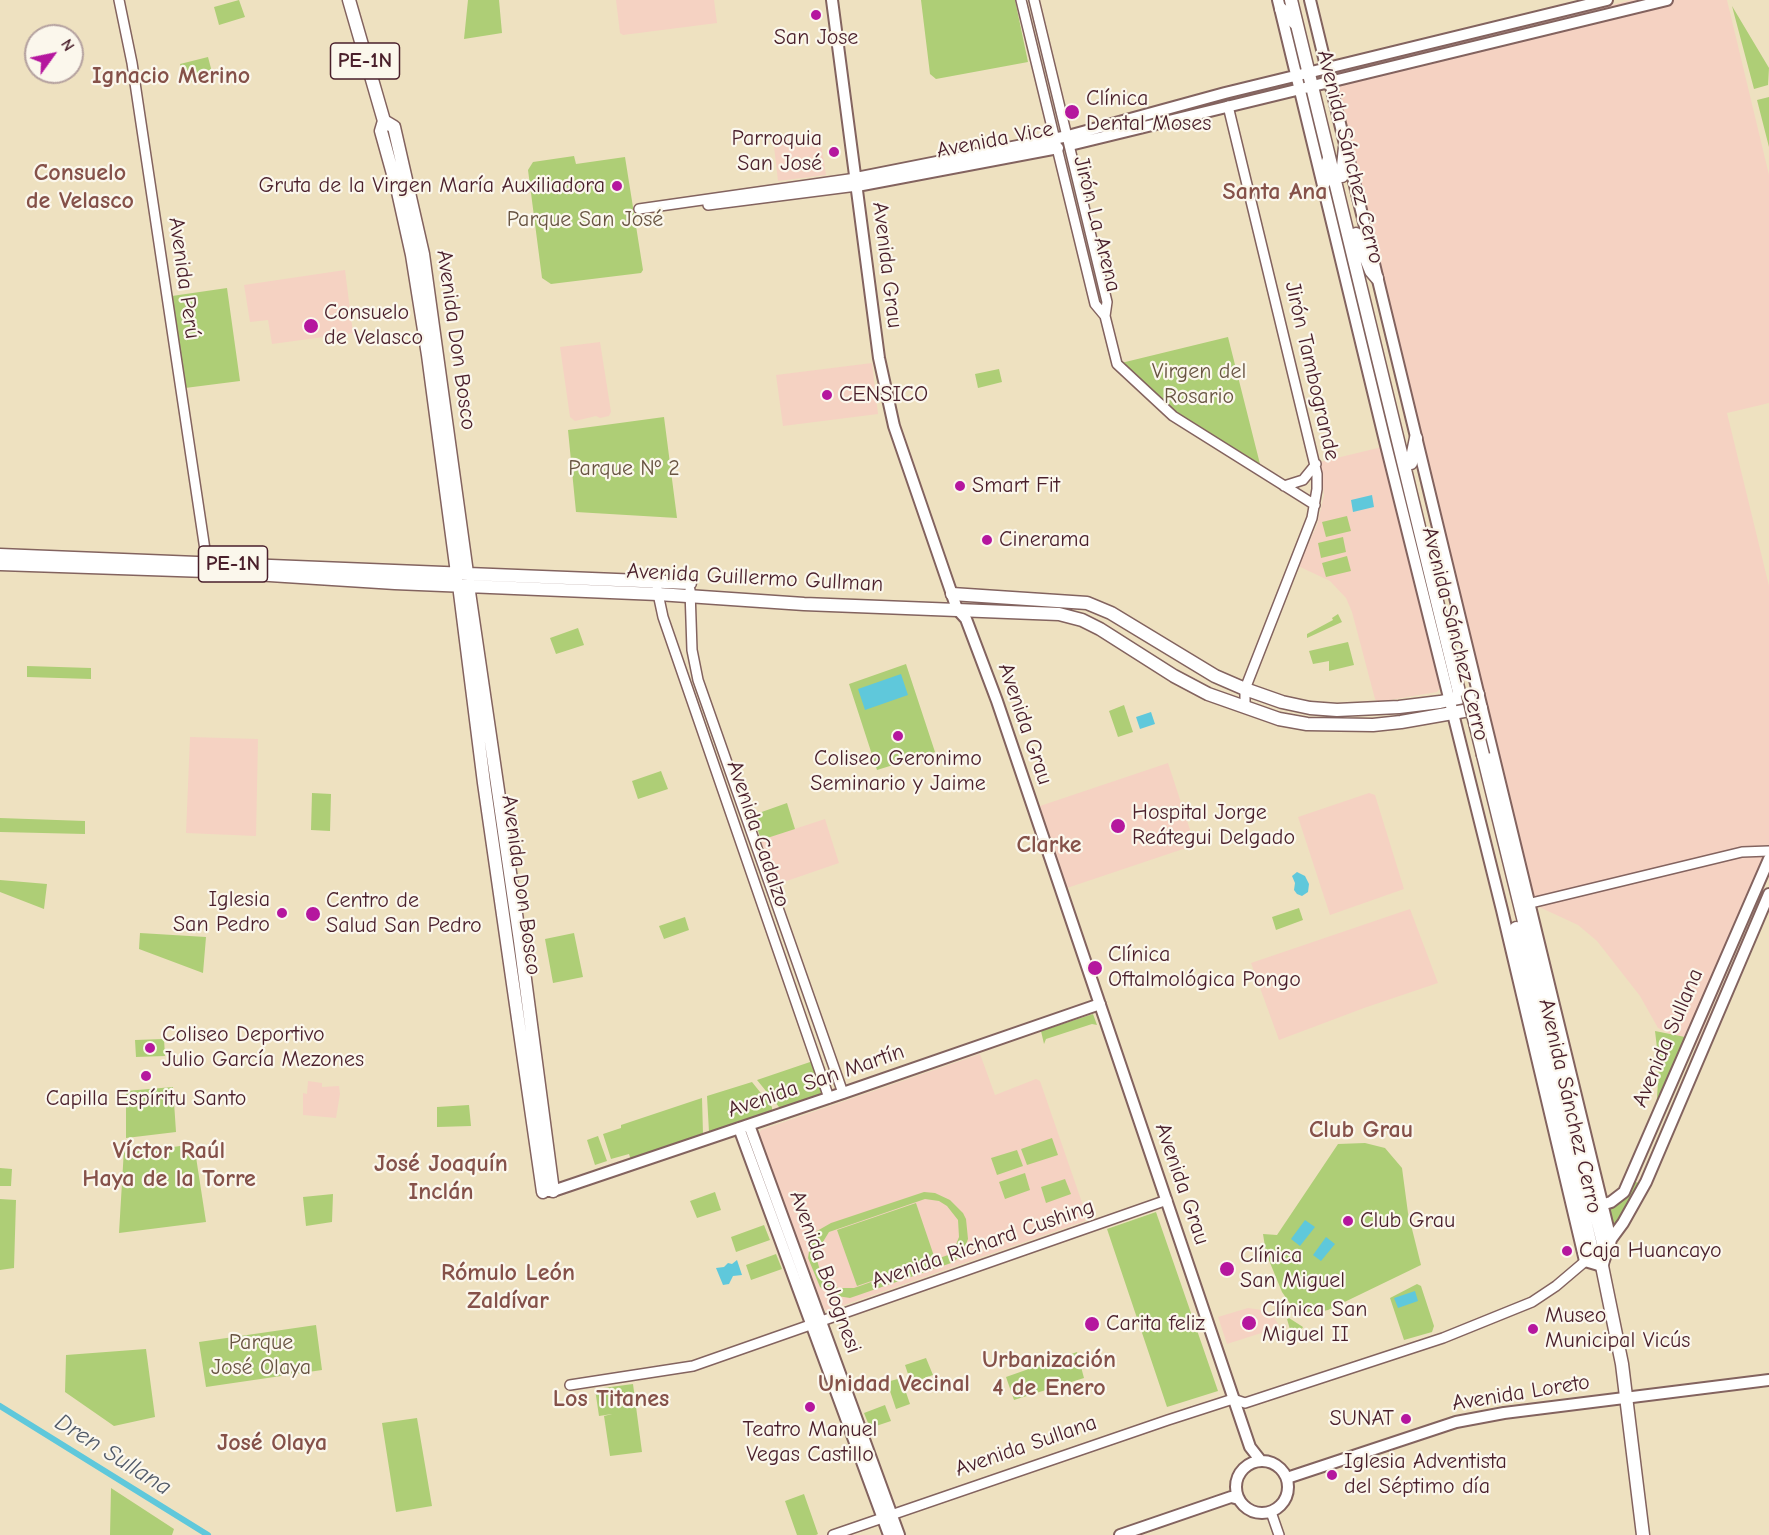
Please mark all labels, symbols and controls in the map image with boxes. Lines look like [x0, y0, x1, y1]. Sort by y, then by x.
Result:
marker: San Jose [809, 8, 823, 22]
north arrow [24, 24, 84, 84]
place label: San Jose [774, 25, 858, 51]
text: N [57, 36, 78, 55]
road number: PE-1N [330, 43, 400, 79]
street label: Avenida Sánchez Cerro [1311, 47, 1389, 267]
district label: Ignacio Merino [92, 62, 250, 90]
place label: Clínica Dental Moses [1086, 86, 1211, 138]
marker: Clínica Dental Moses [1063, 103, 1081, 121]
street label: Avenida Vice [934, 116, 1056, 164]
place label: Parroquia San José [732, 126, 822, 178]
marker: Parroquia San José [827, 145, 841, 159]
street label: Jirón La Arena [1067, 153, 1127, 295]
district label: Consuelo de Velasco [26, 159, 134, 215]
place label: Gruta de la Virgen María Auxiliadora [259, 173, 605, 199]
district label: Santa Ana [1223, 178, 1327, 206]
marker: Gruta de la Virgen María Auxiliadora [610, 179, 624, 193]
street label: Avenida Grau [866, 200, 908, 330]
park label: Parque San José [507, 207, 663, 233]
street label: Avenida Perú [162, 216, 206, 340]
street label: Avenida Don Bosco [430, 248, 482, 432]
street label: Jirón Tambogrande [1279, 279, 1345, 463]
place label: Consuelo de Velasco [324, 300, 423, 352]
marker: Consuelo de Velasco [302, 317, 320, 335]
park label: Virgen del Rosario [1152, 359, 1246, 410]
place label: CENSICO [839, 382, 928, 408]
marker: CENSICO [820, 388, 834, 402]
park label: Parque Nº 2 [568, 456, 680, 482]
place label: Smart Fit [972, 473, 1060, 499]
marker: Smart Fit [953, 479, 967, 493]
street label: Avenida Sánchez Cerro [1416, 524, 1494, 744]
place label: Cinerama [999, 527, 1090, 553]
marker: Cinerama [980, 533, 994, 547]
road number: PE-1N [198, 546, 268, 582]
street label: Avenida Guillermo Gullman [626, 558, 884, 598]
street label: Avenida Grau [992, 660, 1058, 788]
marker: Coliseo Geronimo Seminario y Jaime [891, 729, 905, 743]
place label: Coliseo Geronimo Seminario y Jaime [810, 746, 986, 798]
street label: Avenida Cadalzo [721, 757, 795, 911]
street label: Avenida Don Bosco [495, 793, 547, 977]
place label: Hospital Jorge Reátegui Delgado [1132, 800, 1295, 852]
marker: Hospital Jorge Reátegui Delgado [1109, 817, 1127, 835]
district label: Clarke [1016, 831, 1082, 859]
place label: Iglesia San Pedro [173, 887, 270, 938]
place label: Centro de Salud San Pedro [326, 888, 482, 939]
marker: Centro de Salud San Pedro [304, 905, 322, 923]
marker: Iglesia San Pedro [275, 906, 289, 920]
place label: Clínica Oftalmológica Pongo [1108, 942, 1301, 993]
marker: Clínica Oftalmológica Pongo [1086, 959, 1104, 977]
street label: Avenida Sullana [1627, 965, 1709, 1111]
street label: Avenida Sánchez Cerro [1532, 996, 1608, 1216]
place label: Coliseo Deportivo Julio García Mezones [162, 1022, 364, 1074]
street label: Avenida San Martín [724, 1038, 908, 1124]
marker: Coliseo Deportivo Julio García Mezones [143, 1041, 157, 1055]
marker: Capilla Espíritu Santo [139, 1069, 153, 1083]
place label: Capilla Espíritu Santo [46, 1086, 246, 1112]
district label: Club Grau [1309, 1116, 1413, 1144]
street label: Avenida Grau [1149, 1120, 1215, 1248]
district label: Víctor Raúl Haya de la Torre [82, 1137, 256, 1193]
district label: José Joaquín Inclán [374, 1150, 508, 1206]
street label: Avenida Bolognesi [783, 1187, 867, 1357]
street label: Avenida Richard Cushing [868, 1194, 1098, 1294]
place label: Club Grau [1360, 1208, 1455, 1234]
marker: Club Grau [1341, 1214, 1355, 1228]
place label: Caja Huancayo [1579, 1238, 1722, 1264]
place label: Clínica San Miguel [1240, 1243, 1345, 1294]
marker: Caja Huancayo [1560, 1244, 1574, 1258]
district label: Rómulo León Zaldívar [441, 1259, 575, 1315]
marker: Clínica San Miguel [1218, 1260, 1236, 1278]
place label: Clínica San Miguel II [1262, 1297, 1367, 1348]
place label: Museo Municipal Vicús [1545, 1303, 1690, 1354]
place label: Carita feliz [1106, 1311, 1205, 1337]
marker: Clínica San Miguel II [1240, 1314, 1258, 1332]
marker: Carita feliz [1083, 1315, 1101, 1333]
marker: Museo Municipal Vicús [1526, 1322, 1540, 1336]
park label: Parque José Olaya [211, 1330, 311, 1382]
district label: Urbanización 4 de Enero [982, 1346, 1116, 1402]
street label: Avenida Loreto [1450, 1369, 1592, 1417]
district label: Unidad Vecinal [818, 1370, 970, 1398]
district label: Los Titanes [553, 1385, 669, 1413]
marker: Teatro Manuel Vegas Castillo [803, 1400, 817, 1414]
place label: SUNAT [1330, 1406, 1394, 1432]
water label: Dren Sullana [50, 1408, 176, 1502]
street label: Avenida Sullana [952, 1409, 1100, 1483]
marker: SUNAT [1399, 1412, 1413, 1426]
place label: Teatro Manuel Vegas Castillo [743, 1417, 877, 1468]
district label: José Olaya [217, 1429, 327, 1457]
place label: Iglesia Adventista del Séptimo día [1344, 1449, 1507, 1500]
marker: Iglesia Adventista del Séptimo día [1325, 1468, 1339, 1482]

